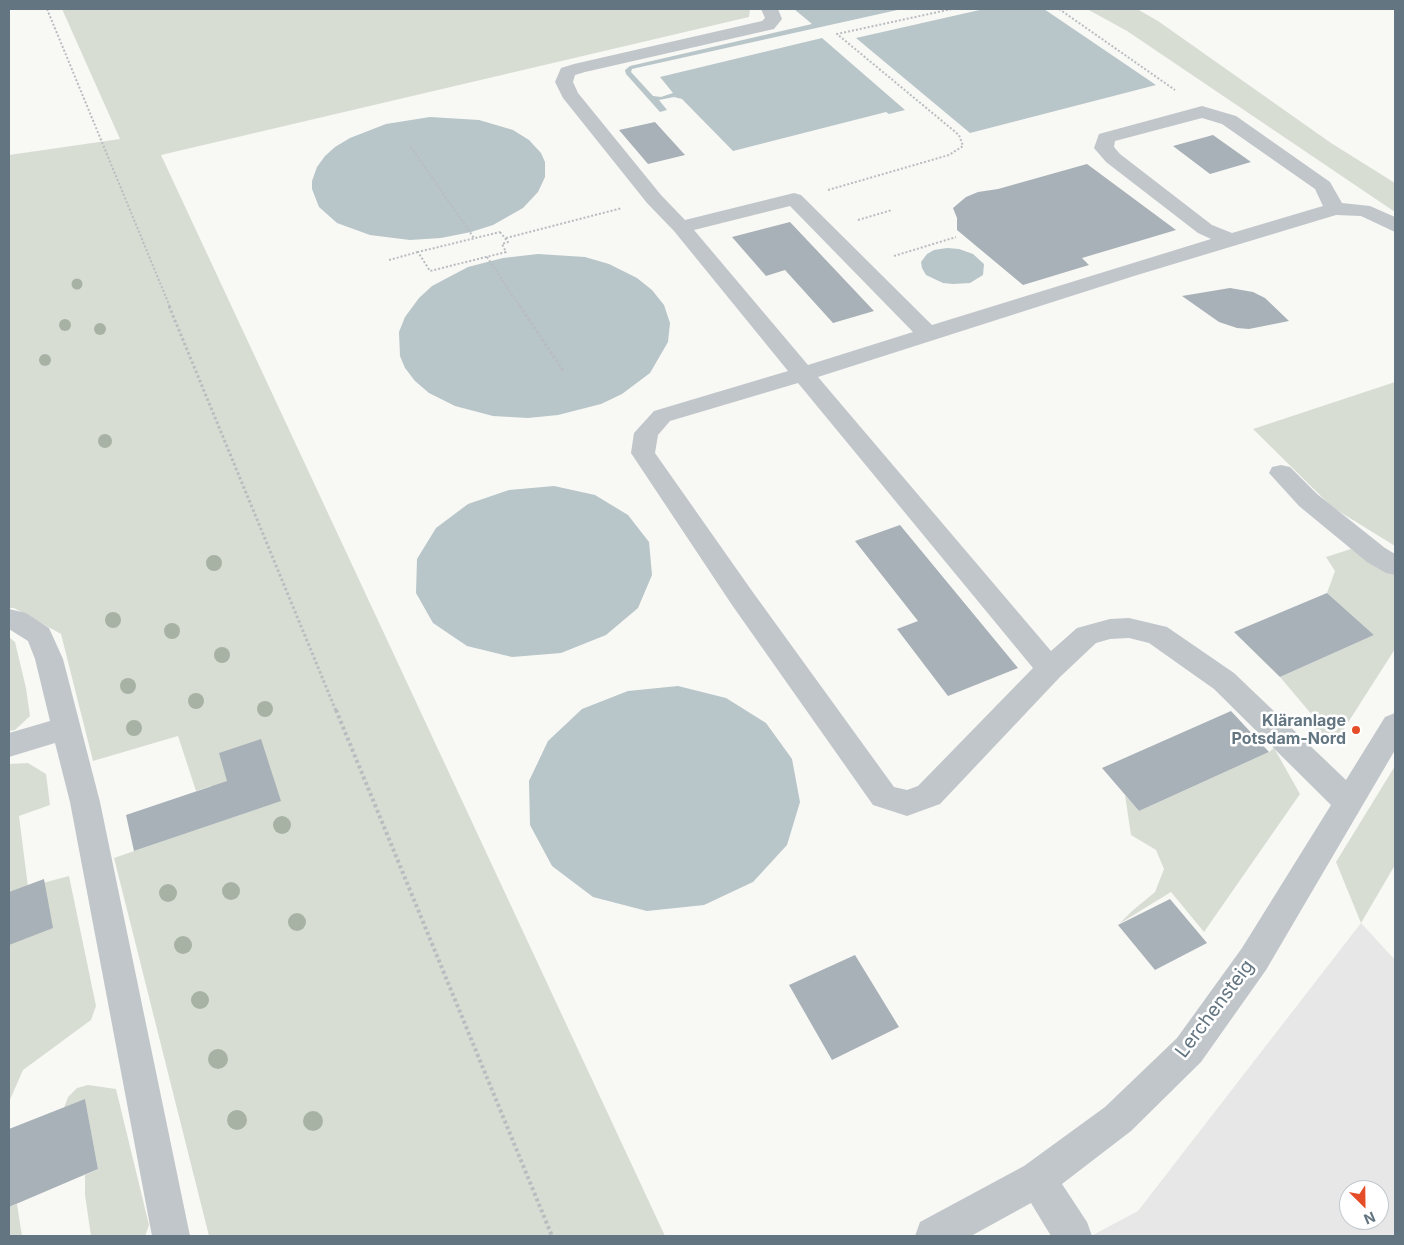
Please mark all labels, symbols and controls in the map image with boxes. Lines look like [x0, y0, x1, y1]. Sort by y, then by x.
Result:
place label: Kläranlage Potsdam-Nord [1232, 711, 1346, 749]
marker: Kläranlage Potsdam-Nord [1350, 724, 1362, 736]
street label: Lerchensteig [1171, 956, 1259, 1062]
north arrow [1339, 1180, 1389, 1230]
text: N [1361, 1208, 1378, 1228]

